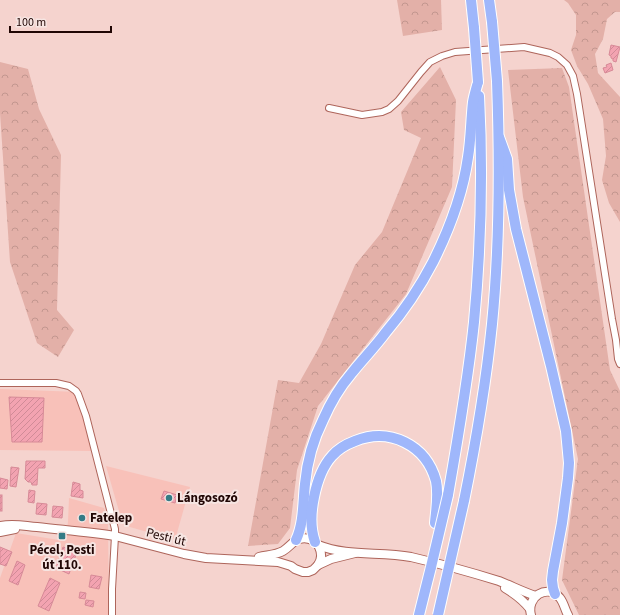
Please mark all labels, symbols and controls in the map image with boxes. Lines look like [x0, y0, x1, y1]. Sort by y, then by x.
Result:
scale bar [10, 8, 111, 34]
text: 100 m [16, 14, 46, 31]
place label: Lángosozó [177, 489, 238, 507]
marker: Lángosozó [164, 493, 174, 503]
place label: Fatelep [90, 509, 132, 527]
marker: Fatelep [77, 513, 87, 523]
street label: Pesti út [144, 523, 188, 551]
marker: Pécel, Pesti út 110. [57, 531, 67, 541]
place label: Pécel, Pesti út 110. [29, 541, 95, 574]

